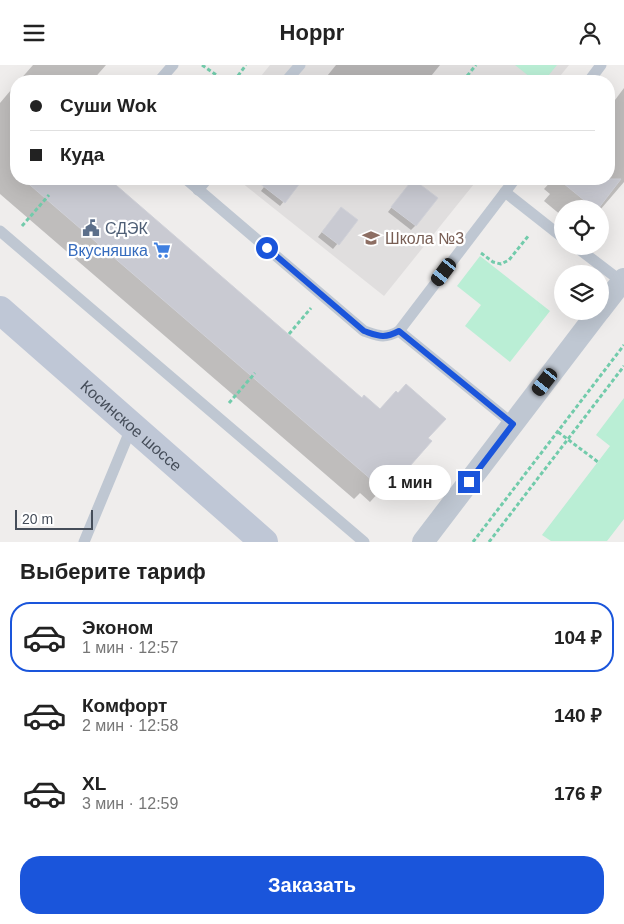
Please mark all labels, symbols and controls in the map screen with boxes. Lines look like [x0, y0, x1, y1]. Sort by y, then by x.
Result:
icon: menu [20, 19, 48, 47]
icon: person [576, 19, 604, 47]
text: Hoppr [280, 20, 344, 45]
text: Суши Wok [60, 95, 157, 116]
text: Куда [60, 144, 104, 165]
map controls [554, 200, 609, 320]
button: locate [554, 200, 609, 255]
public building icon: СДЭК [81, 218, 101, 238]
place label: СДЭК [105, 220, 149, 237]
school or university icon: Школа №3 [361, 228, 381, 248]
place label: Школа №3 [385, 230, 464, 247]
route start [256, 237, 278, 259]
supermarket icon: Вкусняшка [152, 240, 172, 260]
place label: Вкусняшка [68, 242, 148, 259]
car [428, 256, 459, 288]
button: layers [554, 265, 609, 320]
car [529, 366, 560, 398]
street label: Косинское шоссе [77, 377, 185, 475]
callout: 1 мин [369, 465, 452, 499]
route end [458, 471, 480, 493]
text: 1 мин [388, 474, 432, 491]
scale bar [15, 507, 92, 530]
text: 20 m [22, 511, 53, 527]
text: Выберите тариф [20, 559, 206, 584]
icon: car [22, 615, 67, 660]
text: Эконом [82, 617, 153, 638]
text: 104 ₽ [554, 627, 602, 648]
text: 1 мин · 12:57 [82, 639, 178, 656]
icon: car [22, 693, 67, 738]
text: Комфорт [82, 695, 167, 716]
text: 140 ₽ [554, 705, 602, 726]
text: 2 мин · 12:58 [82, 717, 178, 734]
icon: car [22, 771, 67, 816]
text: XL [82, 773, 106, 794]
text: 176 ₽ [554, 783, 602, 804]
text: 3 мин · 12:59 [82, 795, 178, 812]
button: Заказать [20, 856, 604, 914]

